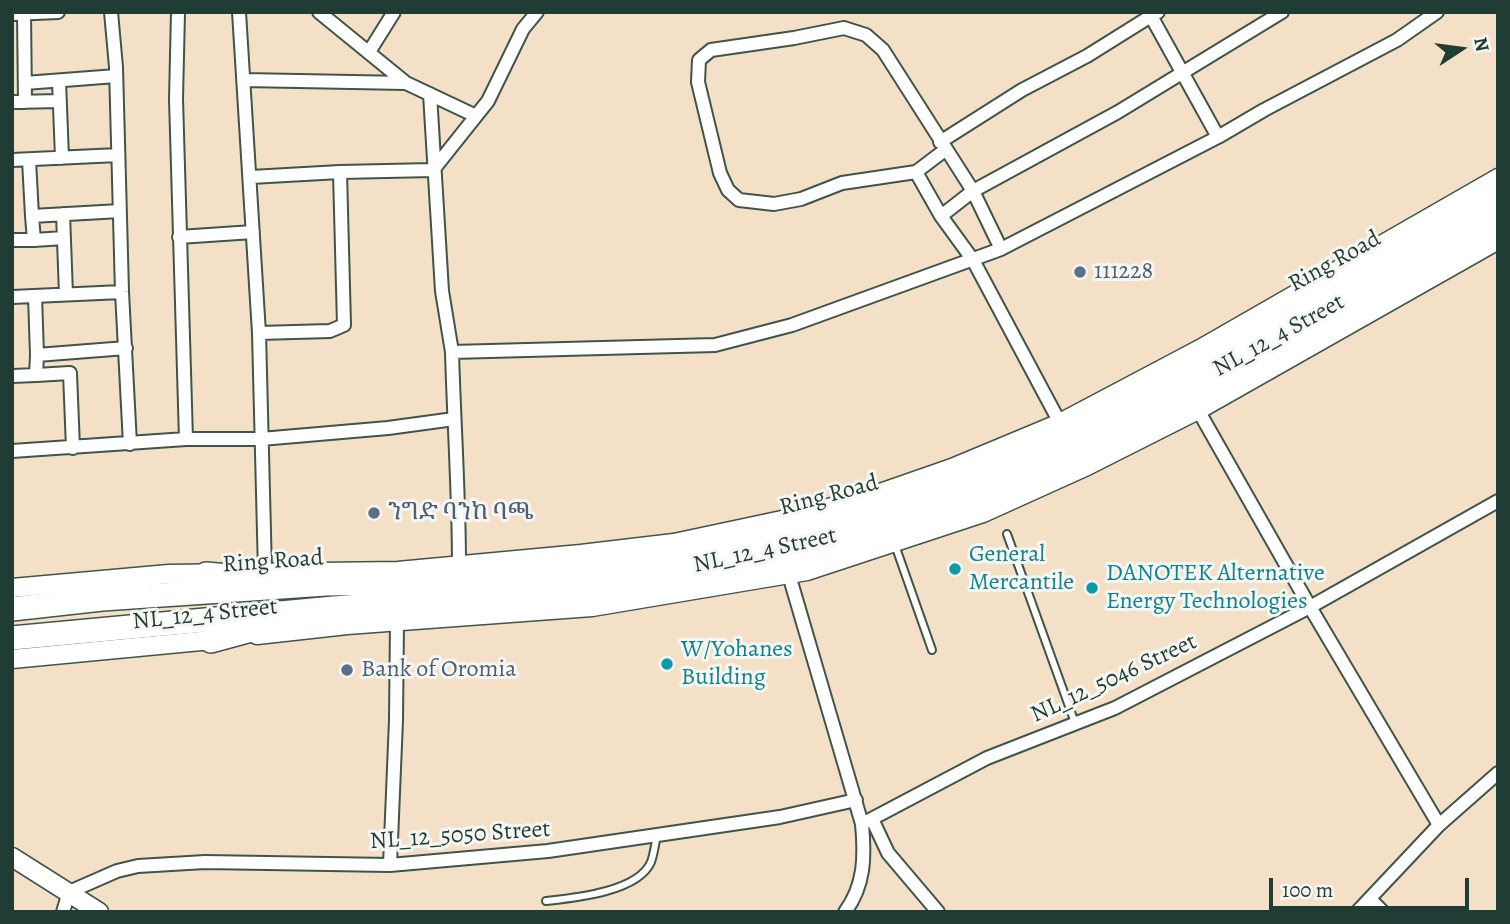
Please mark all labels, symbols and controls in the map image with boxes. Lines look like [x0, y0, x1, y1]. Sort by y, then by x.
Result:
north arrow [1426, 14, 1496, 84]
text: N [1467, 35, 1496, 54]
street label: Ring Road [1284, 225, 1386, 299]
place label: 111228 [1094, 258, 1153, 286]
marker: 111228 [1072, 264, 1088, 280]
street label: NL_12_4 Street [1208, 288, 1350, 384]
street label: Ring Road [776, 469, 882, 523]
place label: ንግድ ባንከ ባጫ [388, 499, 534, 527]
marker: ንግድ ባንከ ባጫ [366, 505, 382, 521]
street label: NL_12_4 Street [691, 522, 839, 580]
place label: General Mercantile [969, 541, 1074, 597]
street label: Ring Road [222, 544, 324, 580]
place label: DANOTEK Alternative Energy Technologies [1106, 560, 1325, 616]
marker: General Mercantile [947, 561, 963, 577]
marker: DANOTEK Alternative Energy Technologies [1084, 580, 1100, 596]
street label: NL_12_4 Street [131, 593, 279, 637]
street label: NL_12_5046 Street [1026, 628, 1202, 730]
place label: W/Yohanes Building [681, 636, 793, 692]
place label: Bank of Oromia [361, 656, 516, 684]
marker: W/Yohanes Building [659, 656, 675, 672]
marker: Bank of Oromia [339, 662, 355, 678]
street label: NL_12_5050 Street [369, 815, 551, 857]
scale bar [1272, 864, 1472, 908]
text: 100 m [1282, 876, 1333, 904]

